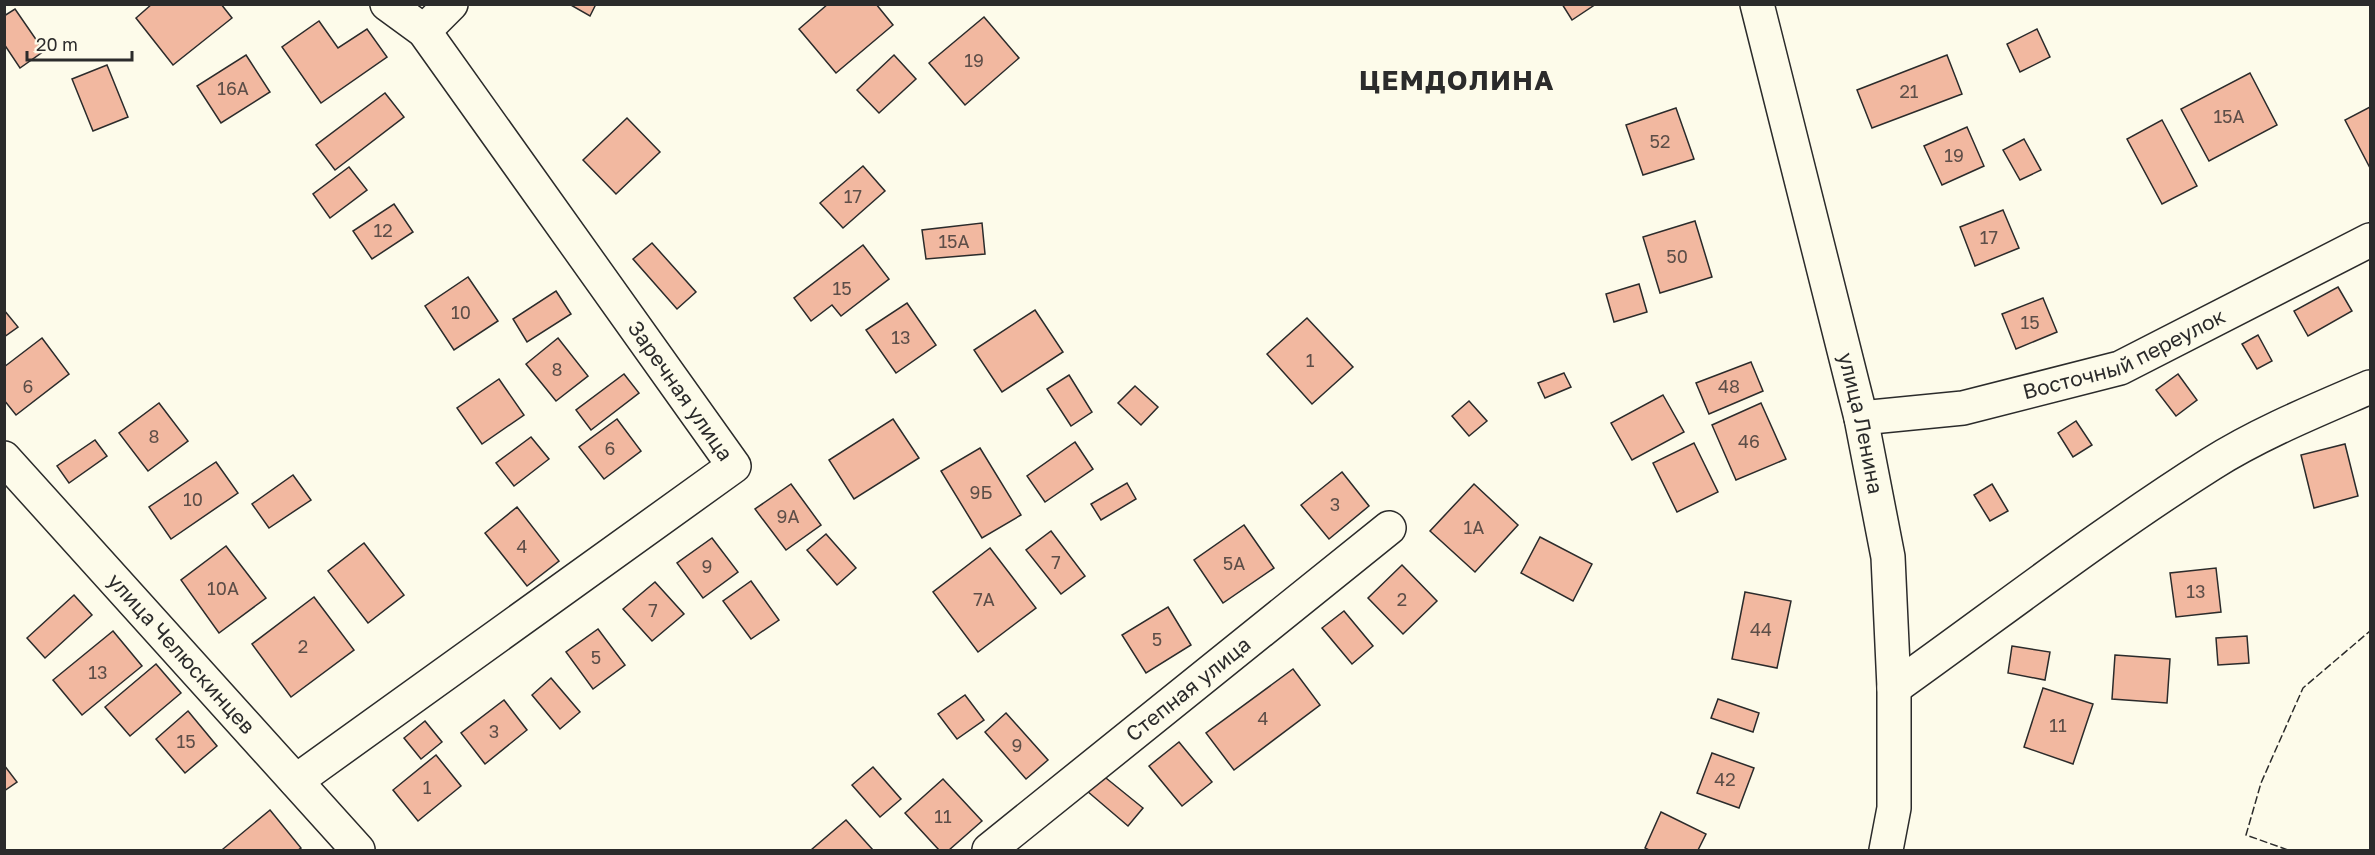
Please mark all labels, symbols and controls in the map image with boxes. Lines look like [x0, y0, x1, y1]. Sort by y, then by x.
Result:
scale bar [27, 24, 132, 62]
text: 20 m [36, 33, 78, 55]
house number: 19 [964, 49, 984, 71]
district label: ЦЕМДОЛИНА [1359, 64, 1555, 96]
house number: 16А [217, 77, 249, 99]
house number: 21 [1899, 80, 1919, 102]
house number: 15А [2213, 105, 2245, 127]
house number: 52 [1650, 130, 1670, 152]
house number: 19 [1944, 144, 1964, 166]
house number: 17 [844, 185, 862, 207]
house number: 12 [373, 219, 393, 241]
house number: 17 [1980, 226, 1998, 248]
house number: 15А [938, 230, 970, 252]
house number: 50 [1666, 245, 1688, 267]
house number: 15 [832, 277, 852, 299]
house number: 10 [451, 301, 471, 323]
street label: Восточный переулок [2020, 302, 2229, 404]
house number: 15 [2020, 311, 2040, 333]
street label: Заречная улица [623, 315, 739, 466]
house number: 13 [891, 326, 911, 348]
house number: 1 [1306, 349, 1315, 371]
street label: улица Ленина [1833, 350, 1889, 496]
house number: 8 [552, 358, 562, 380]
house number: 6 [23, 375, 33, 397]
house number: 48 [1718, 375, 1740, 397]
house number: 8 [149, 425, 159, 447]
house number: 46 [1738, 430, 1760, 452]
house number: 6 [605, 437, 615, 459]
house number: 9Б [970, 481, 992, 503]
house number: 10 [183, 488, 203, 510]
house number: 3 [1330, 493, 1340, 515]
house number: 9А [777, 505, 799, 527]
house number: 1А [1464, 516, 1484, 538]
house number: 4 [517, 535, 528, 557]
house number: 7 [1051, 551, 1061, 573]
house number: 5А [1223, 552, 1245, 574]
house number: 9 [702, 555, 712, 577]
street label: улица Челюскинцев [102, 567, 261, 739]
house number: 10А [207, 577, 239, 599]
house number: 13 [2186, 580, 2206, 602]
house number: 7А [973, 588, 995, 610]
house number: 2 [1397, 588, 1407, 610]
house number: 7 [648, 599, 658, 621]
house number: 44 [1750, 618, 1772, 640]
house number: 5 [1152, 628, 1162, 650]
street label: Степная улица [1120, 631, 1255, 747]
house number: 2 [298, 635, 308, 657]
house number: 5 [591, 646, 601, 668]
house number: 13 [88, 661, 108, 683]
house number: 4 [1258, 707, 1269, 729]
house number: 11 [2049, 714, 2067, 736]
house number: 3 [489, 720, 499, 742]
house number: 15 [176, 730, 196, 752]
house number: 9 [1012, 734, 1022, 756]
house number: 42 [1714, 768, 1736, 790]
house number: 1 [423, 776, 432, 798]
house number: 11 [934, 805, 952, 827]

